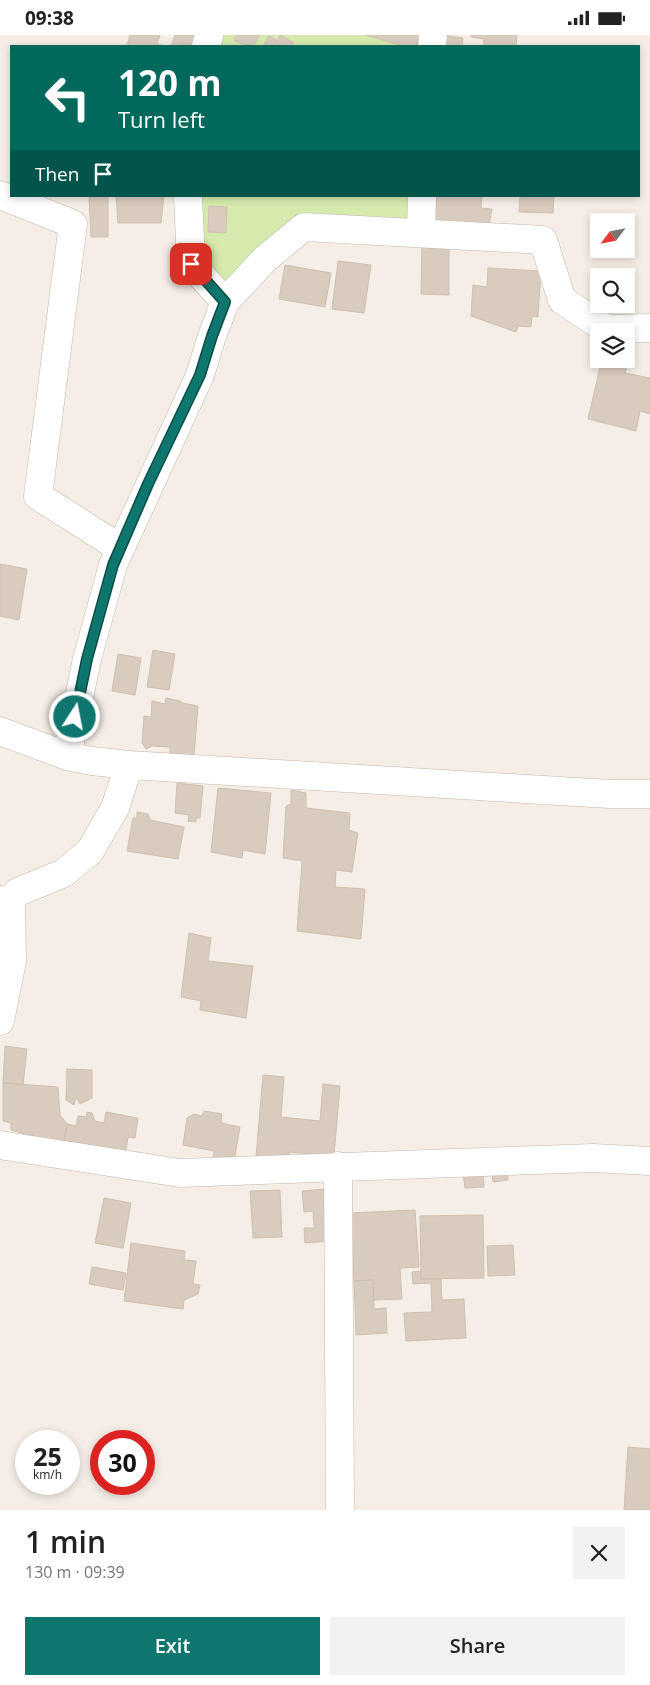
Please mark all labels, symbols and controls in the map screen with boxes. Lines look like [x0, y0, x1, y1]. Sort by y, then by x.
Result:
text: 09:38 [25, 5, 74, 31]
text: 120 m [118, 59, 222, 106]
icon: left [35, 65, 100, 130]
text: Turn left [118, 104, 205, 134]
icon: arrive [89, 160, 117, 188]
text: Then [35, 161, 79, 187]
north arrow [590, 213, 635, 257]
map controls [590, 213, 635, 368]
pin [170, 243, 212, 285]
icon: arrive [177, 250, 205, 278]
button: search [590, 268, 635, 313]
button: layers [590, 323, 635, 368]
position arrow [48, 690, 100, 742]
speed limit sign: 30 [90, 1430, 155, 1495]
text: 25 [33, 1439, 62, 1473]
text: km/h [33, 1466, 62, 1483]
text: 1 min [25, 1521, 106, 1562]
button: close [573, 1527, 625, 1579]
text: 130 m · 09:39 [25, 1561, 125, 1583]
button: Exit [25, 1617, 320, 1675]
button: Share [330, 1617, 625, 1675]

